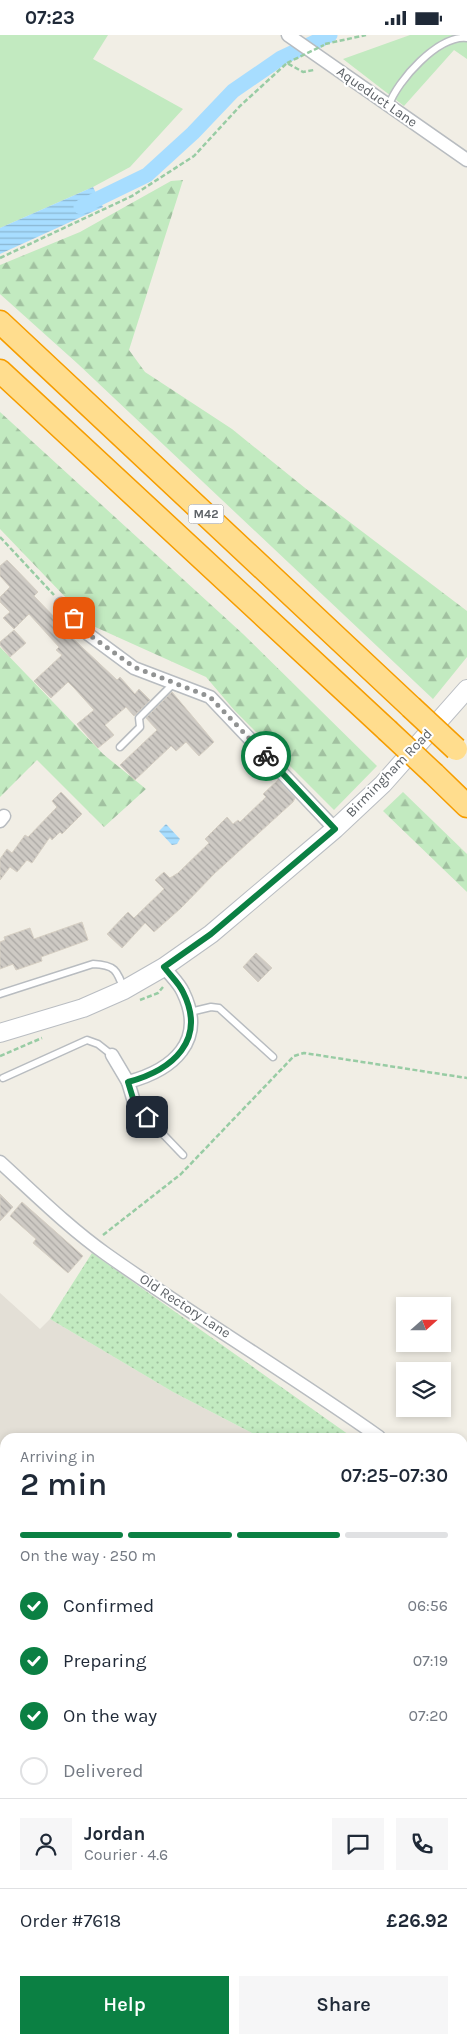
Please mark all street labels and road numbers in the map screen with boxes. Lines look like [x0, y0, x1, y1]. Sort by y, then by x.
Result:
street label: Aqueduct Lane [333, 63, 421, 131]
road number: M42 [188, 504, 224, 523]
street label: Birmingham Road [342, 725, 436, 821]
street label: Old Rectory Lane [136, 1270, 234, 1342]

